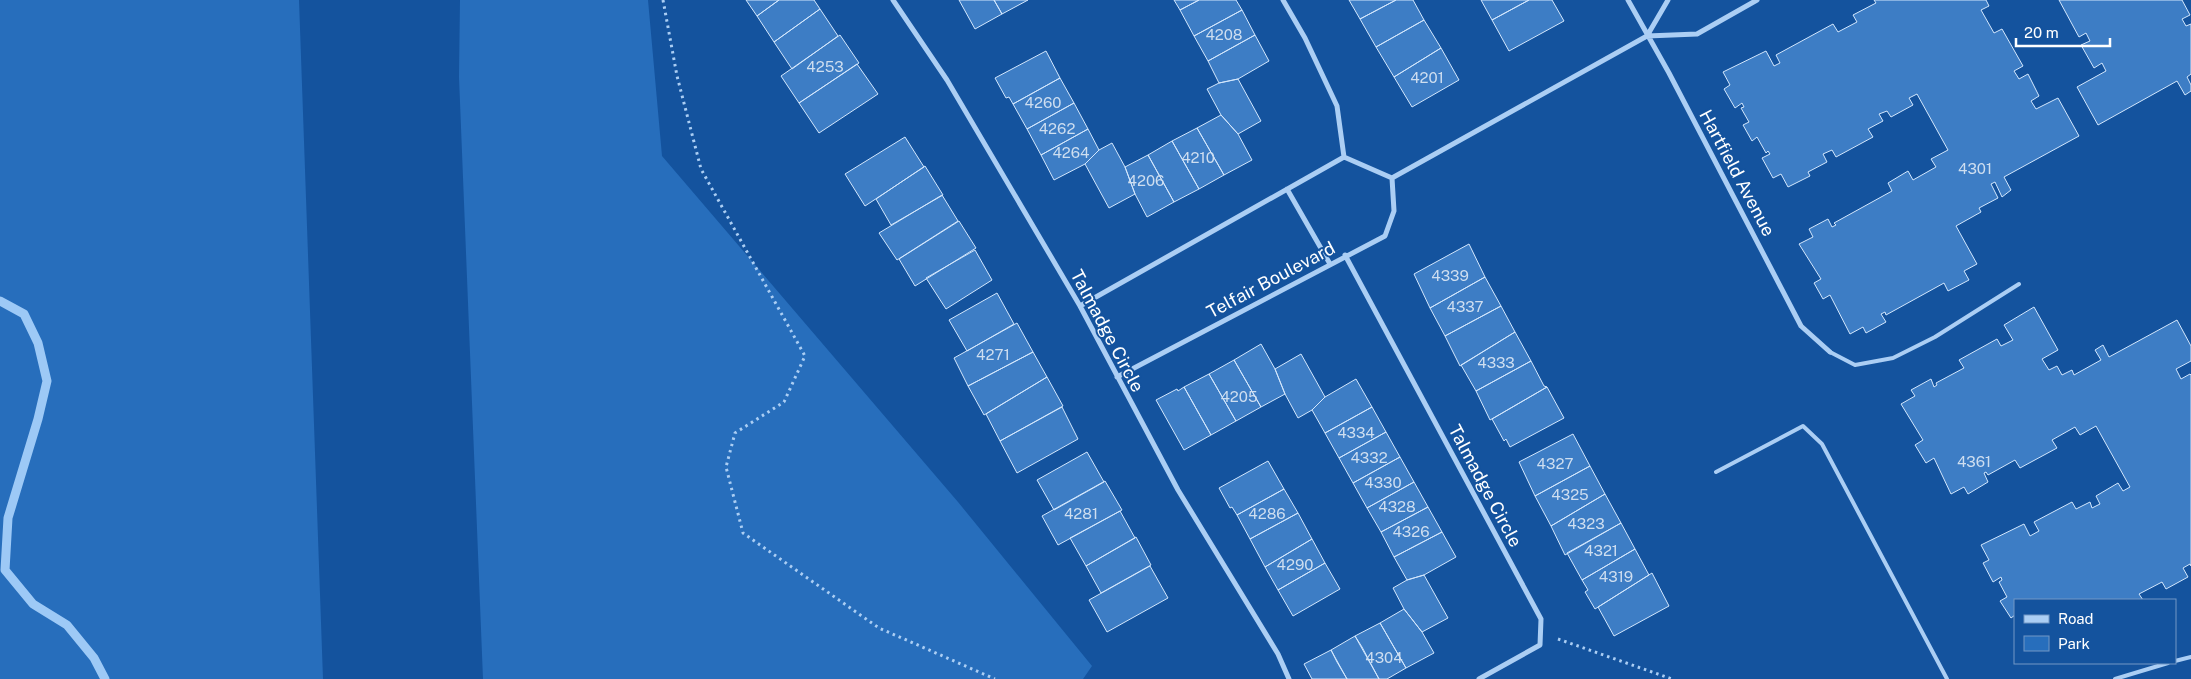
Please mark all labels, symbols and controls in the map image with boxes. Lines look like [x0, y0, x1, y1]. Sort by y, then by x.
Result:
scale bar [2016, 15, 2110, 47]
text: 20 m [2024, 24, 2059, 41]
house number: 4208 [1205, 26, 1243, 43]
house number: 4253 [806, 58, 844, 75]
house number: 4201 [1410, 69, 1444, 86]
house number: 4260 [1025, 94, 1061, 111]
street label: Hartfield Avenue [1695, 106, 1780, 240]
house number: 4262 [1039, 120, 1075, 137]
house number: 4264 [1052, 144, 1090, 161]
house number: 4210 [1181, 149, 1215, 166]
house number: 4301 [1958, 160, 1992, 177]
house number: 4206 [1128, 172, 1164, 189]
street label: Telfair Boulevard [1203, 237, 1338, 322]
street label: Talmadge Circle [1066, 266, 1148, 395]
house number: 4339 [1431, 267, 1469, 284]
house number: 4337 [1447, 298, 1483, 315]
house number: 4271 [976, 346, 1010, 363]
house number: 4333 [1477, 354, 1515, 371]
house number: 4205 [1220, 388, 1258, 405]
street label: Talmadge Circle [1444, 421, 1526, 550]
house number: 4334 [1337, 424, 1375, 441]
house number: 4332 [1350, 449, 1388, 466]
house number: 4361 [1957, 453, 1991, 470]
house number: 4327 [1537, 455, 1573, 472]
house number: 4330 [1364, 474, 1402, 491]
house number: 4325 [1551, 486, 1589, 503]
house number: 4328 [1378, 498, 1416, 515]
house number: 4281 [1064, 505, 1098, 522]
house number: 4286 [1248, 505, 1286, 522]
house number: 4323 [1567, 515, 1605, 532]
house number: 4326 [1392, 523, 1430, 540]
house number: 4321 [1584, 542, 1618, 559]
house number: 4290 [1277, 556, 1313, 573]
house number: 4319 [1599, 568, 1633, 585]
legend [2014, 599, 2176, 664]
text: Road [2058, 610, 2094, 627]
text: Park [2058, 635, 2090, 652]
house number: 4304 [1365, 649, 1403, 666]

